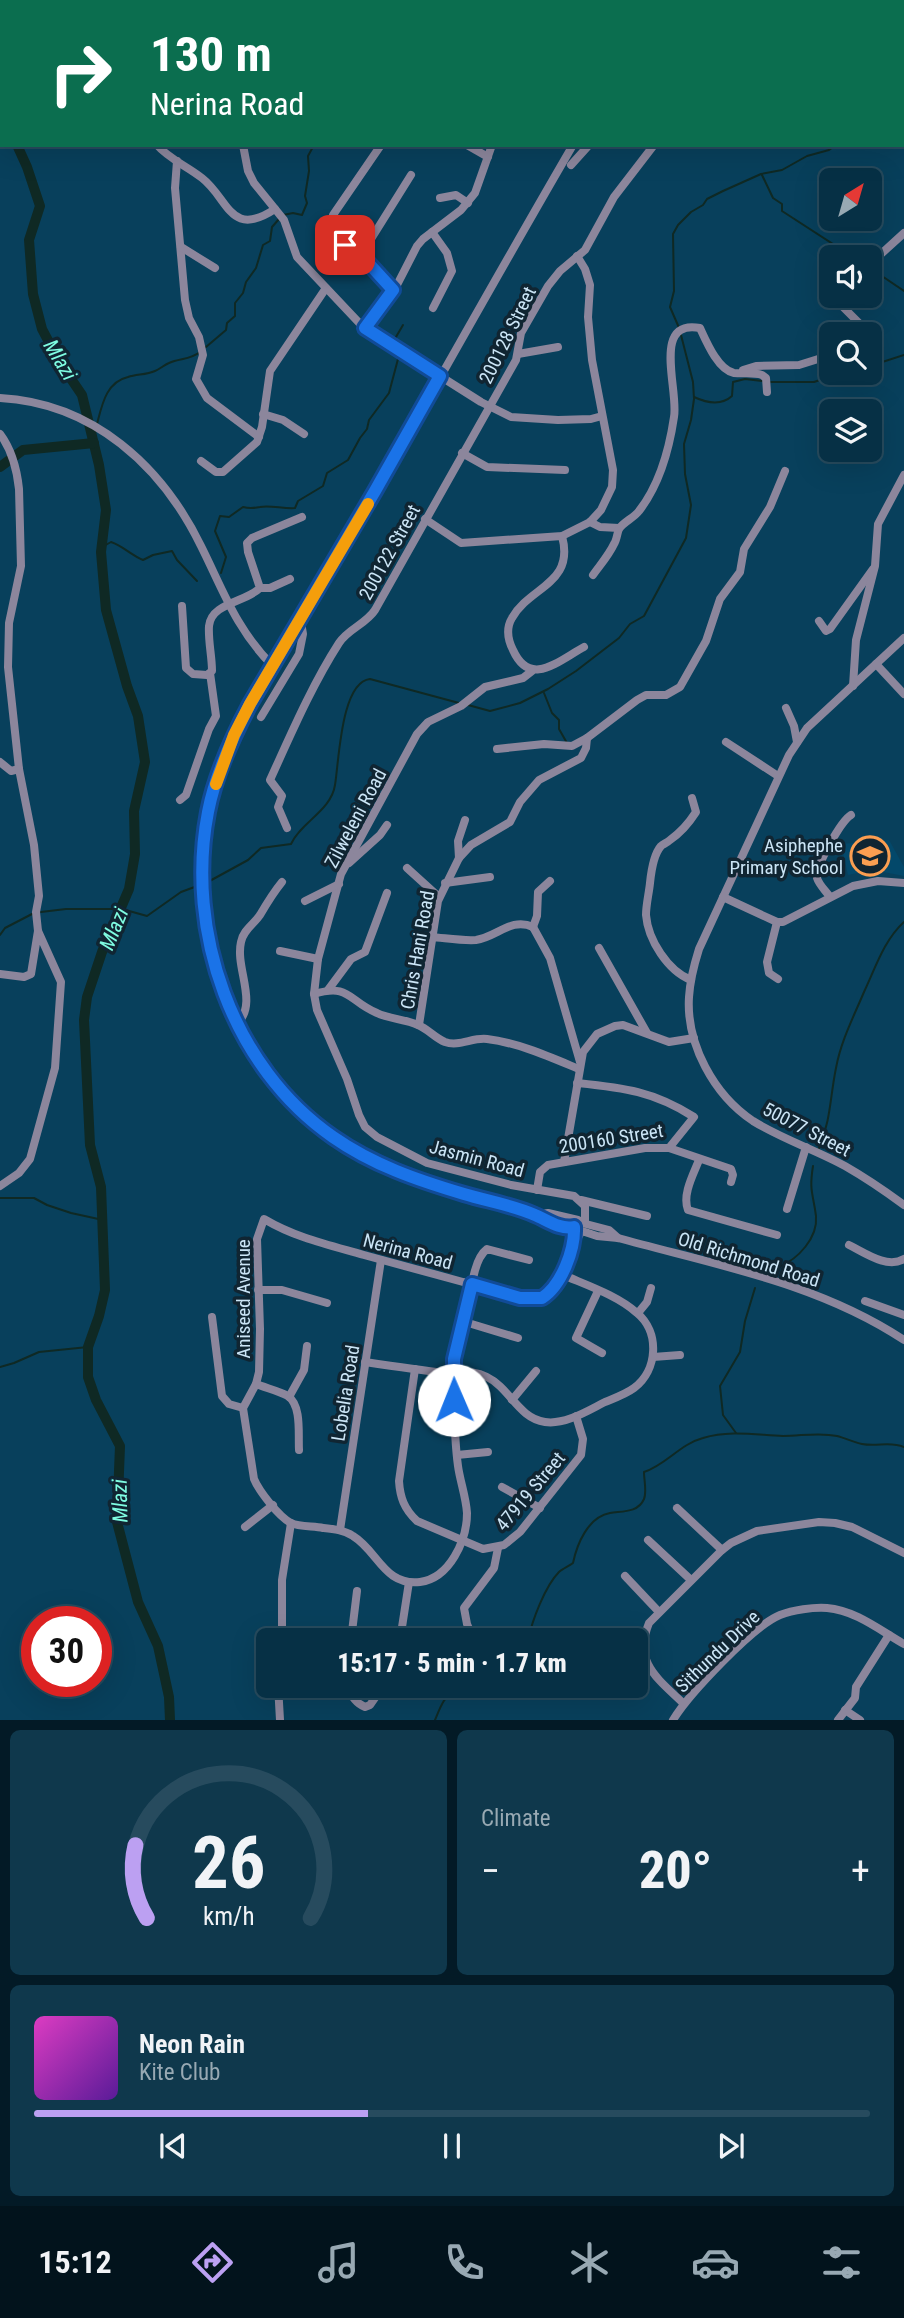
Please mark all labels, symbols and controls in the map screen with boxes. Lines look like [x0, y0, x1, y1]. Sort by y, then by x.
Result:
text: 130 m [150, 26, 272, 83]
icon: right [35, 28, 126, 119]
text: Nerina Road [150, 85, 304, 123]
north arrow [819, 168, 882, 231]
map controls [819, 168, 882, 462]
pin [315, 215, 375, 275]
icon: arrive [326, 226, 364, 264]
button: sound [819, 245, 882, 308]
street label: 200128 Street [474, 283, 541, 388]
button: search [819, 322, 882, 385]
water label: Mlazi [39, 335, 82, 385]
button: layers [819, 399, 882, 462]
street label: 200122 Street [354, 501, 425, 604]
street label: Zilweleni Road [320, 765, 391, 872]
place label: Asiphephe Primary School [729, 834, 843, 879]
school or university icon: Asiphephe Primary School [849, 835, 891, 877]
street label: Chris Hani Road [396, 889, 439, 1011]
water label: Mlazi [95, 904, 133, 954]
street label: 50077 Street [759, 1097, 855, 1161]
street label: 200160 Street [557, 1119, 665, 1158]
street label: Jasmin Road [427, 1135, 527, 1182]
street label: Old Richmond Road [675, 1227, 822, 1292]
street label: Nerina Road [361, 1229, 455, 1274]
street label: Aniseed Avenue [232, 1239, 255, 1359]
street label: Lobelia Road [327, 1343, 364, 1443]
position arrow [417, 1363, 491, 1437]
street label: 47919 Street [491, 1447, 570, 1535]
water label: Mlazi [108, 1479, 132, 1523]
street label: Sithundu Drive [670, 1605, 764, 1697]
speed limit sign: 30 [21, 1606, 112, 1697]
text: 15:17 · 5 min · 1.7 km [337, 1648, 567, 1678]
text: Climate [481, 1805, 551, 1832]
text: 26 [192, 1821, 265, 1907]
text: 20° [639, 1840, 712, 1901]
text: − [481, 1849, 500, 1893]
text: + [851, 1849, 870, 1893]
text: km/h [203, 1902, 254, 1931]
text: Neon Rain [139, 2029, 245, 2059]
text: Kite Club [139, 2059, 220, 2086]
icon: previous [154, 2127, 192, 2165]
icon: pause [433, 2127, 471, 2165]
icon: next [712, 2127, 750, 2165]
icon: directions [188, 2238, 237, 2287]
icon: music [314, 2238, 363, 2287]
icon: phone [440, 2238, 489, 2287]
icon: climate [565, 2238, 614, 2287]
icon: car [691, 2238, 740, 2287]
icon: filters [817, 2238, 866, 2287]
text: 15:12 [38, 2243, 112, 2281]

